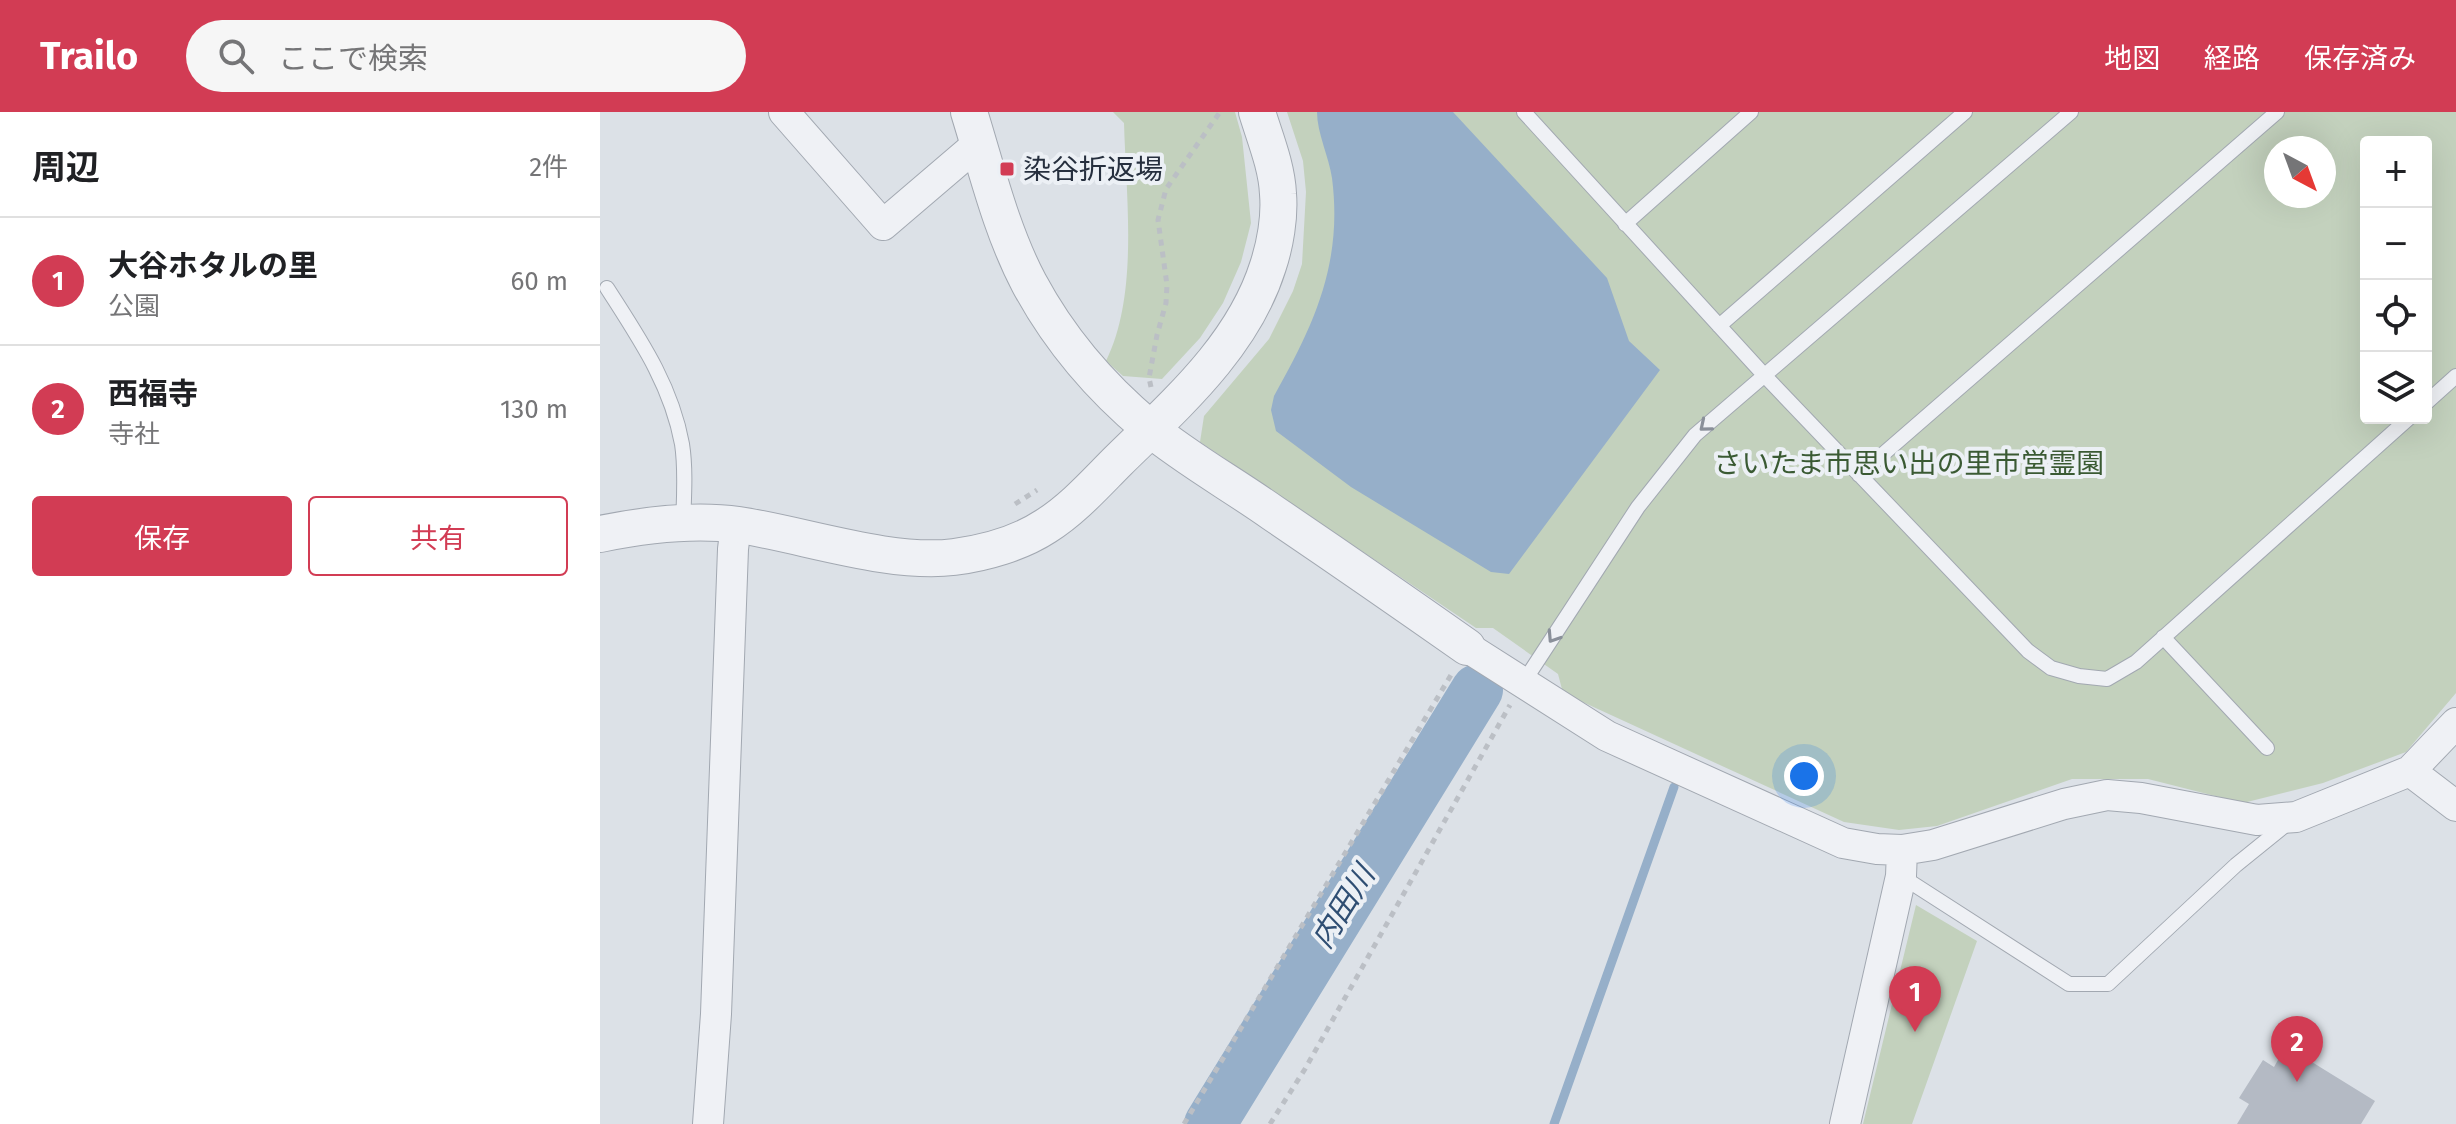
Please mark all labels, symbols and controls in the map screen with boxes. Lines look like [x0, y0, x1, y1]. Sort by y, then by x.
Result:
search box [186, 20, 746, 92]
text: Trailo [40, 33, 138, 79]
icon: search [214, 34, 258, 78]
text: ここで検索 [278, 41, 428, 77]
text: 地図 [2104, 42, 2160, 75]
text: 経路 [2204, 42, 2260, 75]
text: 保存済み [2304, 42, 2416, 75]
north arrow [2264, 136, 2336, 208]
map controls [2360, 136, 2432, 424]
button: + [2360, 136, 2432, 208]
text: 周辺 [32, 147, 100, 188]
text: 2件 [529, 152, 568, 183]
place label: 染谷折返場 [1023, 153, 1163, 186]
marker: 染谷折返場 [998, 160, 1016, 178]
button: − [2360, 208, 2432, 280]
text: 大谷ホタルの里 [108, 248, 318, 284]
text: 1 [52, 266, 64, 297]
text: 60 m [510, 266, 568, 297]
button: locate [2360, 280, 2432, 352]
text: 公園 [108, 291, 160, 322]
button: layers [2360, 352, 2432, 424]
text: 西福寺 [108, 376, 198, 412]
text: 2 [51, 394, 65, 425]
text: 130 m [500, 394, 568, 425]
one-way arrow [1699, 416, 1714, 431]
text: 寺社 [108, 419, 160, 450]
park label: さいたま市思い出の里市営霊園 [1713, 447, 2105, 480]
button: 保存 [32, 496, 292, 576]
button: 共有 [308, 496, 568, 576]
one-way arrow [1547, 628, 1562, 642]
your location [1784, 756, 1824, 796]
water label: 内田川 [1304, 857, 1384, 955]
pin: 1 [1889, 966, 1941, 1032]
pin: 2 [2271, 1016, 2323, 1082]

